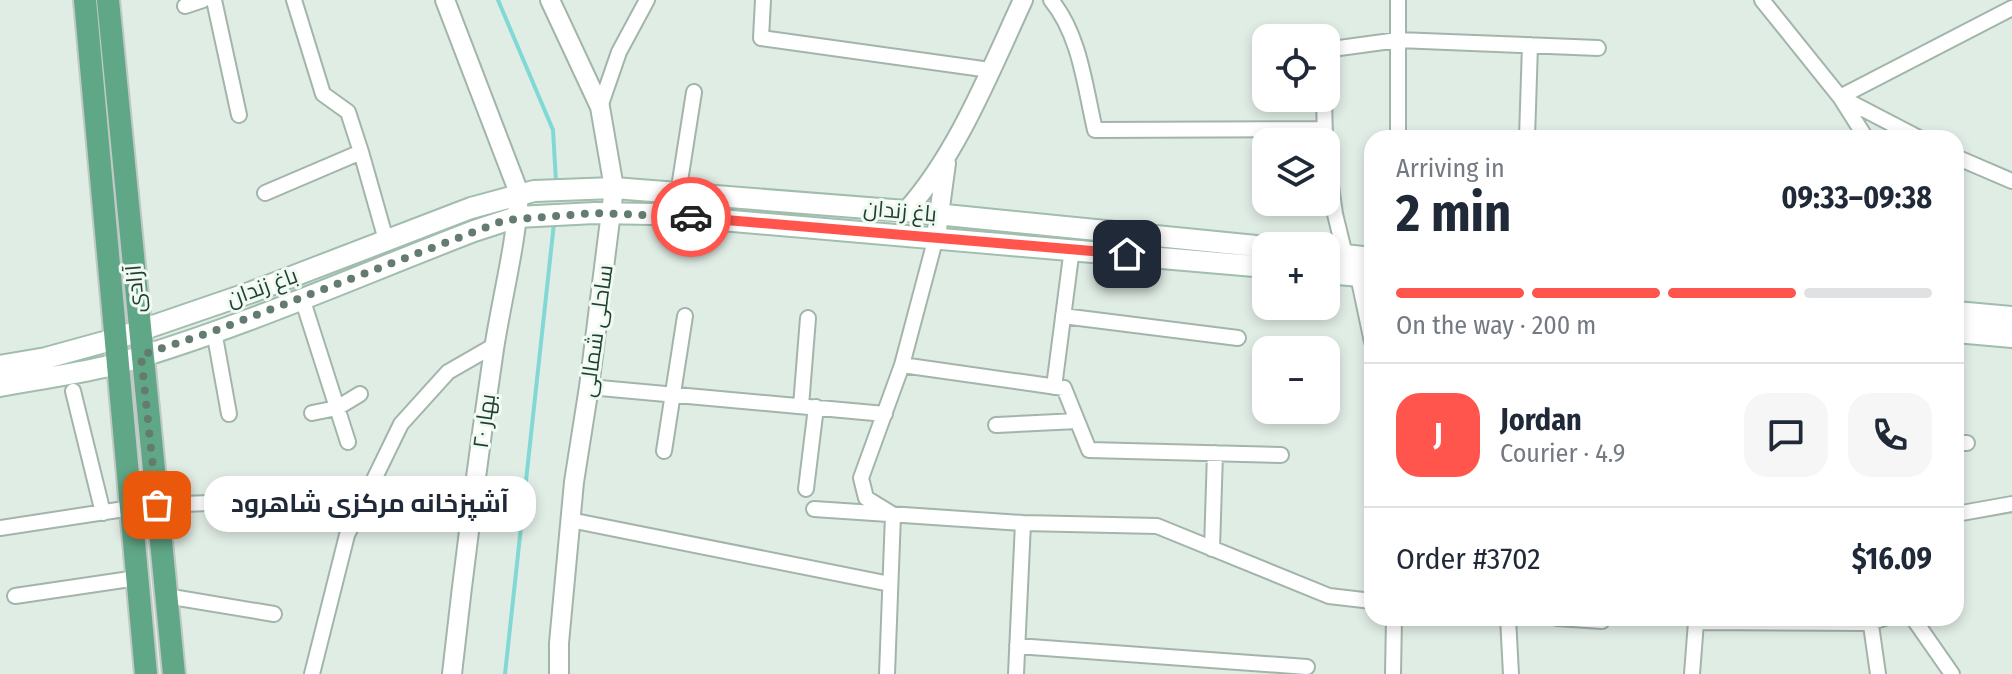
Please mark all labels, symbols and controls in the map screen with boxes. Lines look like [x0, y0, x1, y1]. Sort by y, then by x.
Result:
map controls [1252, 24, 1340, 424]
button: locate [1252, 24, 1340, 112]
button: layers [1252, 128, 1340, 216]
text: Arriving in [1396, 153, 1505, 184]
courier [651, 177, 731, 257]
text: 09:33–09:38 [1781, 180, 1932, 216]
text: 2 min [1396, 182, 1511, 245]
street label: باغ زندان [862, 194, 938, 229]
icon: car [669, 195, 713, 239]
pin [1093, 220, 1161, 288]
icon: home [1105, 232, 1149, 276]
button: + [1252, 232, 1340, 320]
street label: باغ زندان [223, 262, 302, 313]
street label: ساحلی شمالی [573, 263, 619, 399]
street label: آزادی [119, 264, 151, 314]
text: On the way · 200 m [1396, 310, 1596, 341]
button: − [1252, 336, 1340, 424]
street label: بهار ۲۰ [467, 392, 501, 450]
button: chat [1744, 393, 1828, 477]
button: phone [1848, 393, 1932, 477]
text: Jordan [1500, 402, 1582, 438]
text: J [1434, 417, 1442, 453]
text: Courier · 4.9 [1500, 438, 1625, 469]
pin [123, 471, 191, 539]
callout: آشپزخانه مرکزی شاهرود [205, 477, 537, 533]
icon: bag [135, 483, 179, 527]
text: آشپزخانه مرکزی شاهرود [231, 488, 509, 519]
text: Order #3702 [1396, 541, 1541, 577]
text: $16.09 [1852, 541, 1932, 577]

